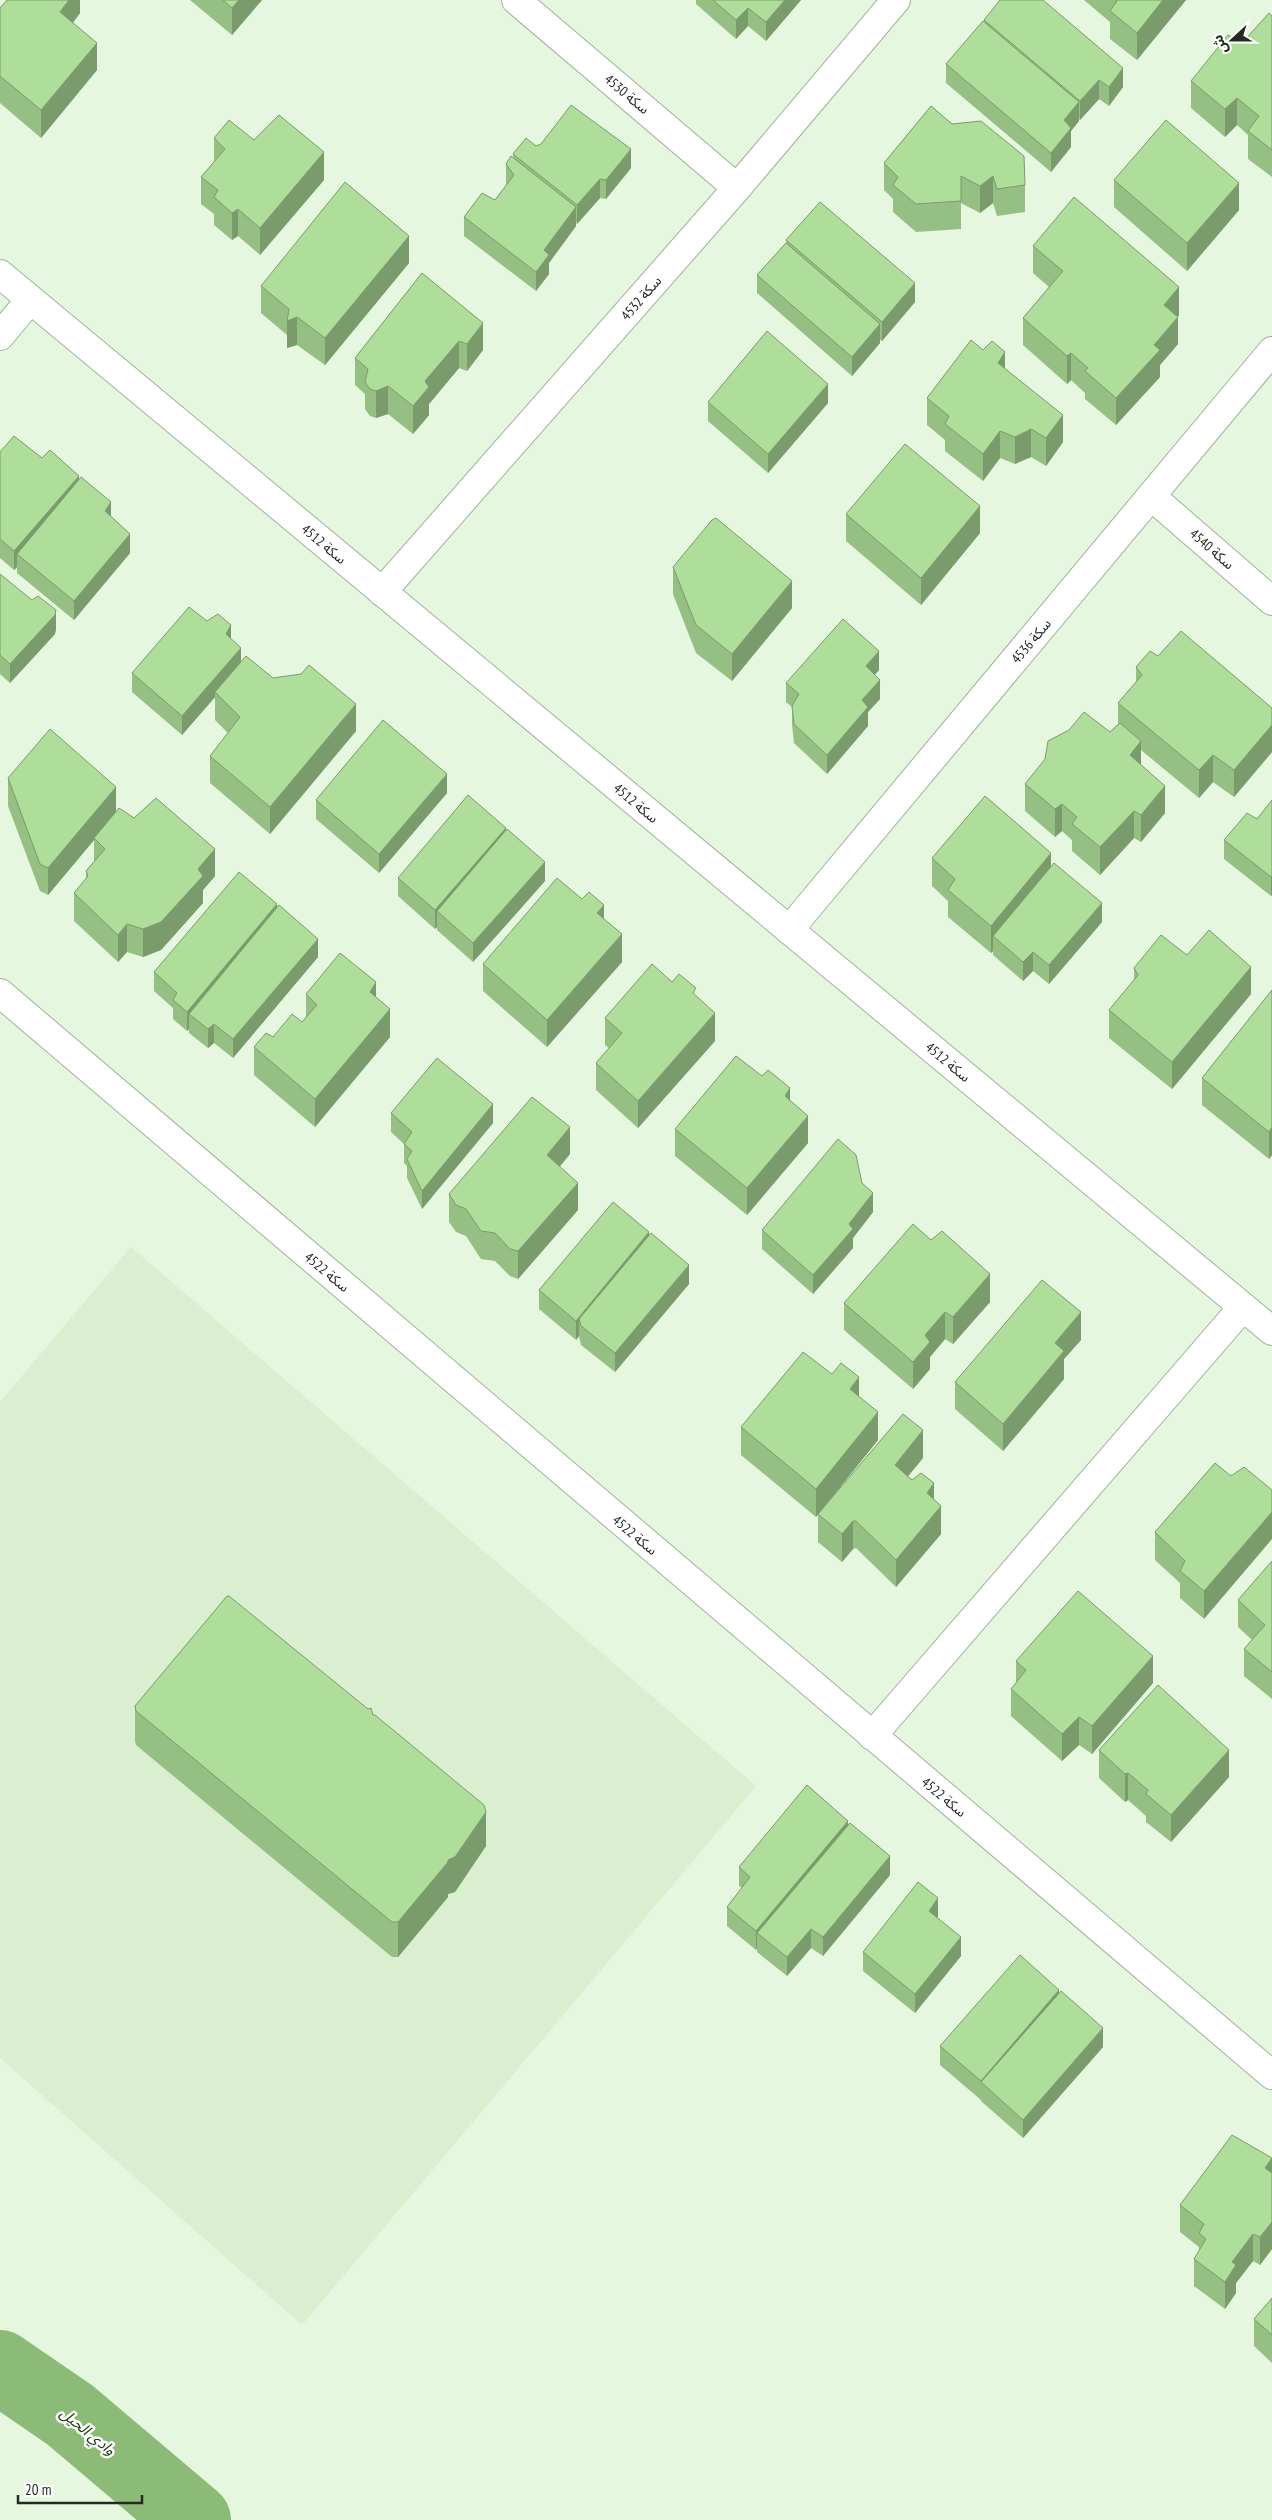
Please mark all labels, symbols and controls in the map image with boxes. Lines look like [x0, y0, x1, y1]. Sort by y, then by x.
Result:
north arrow [1207, 15, 1257, 65]
text: ش [1208, 32, 1232, 57]
street label: سكة 4530 [601, 70, 653, 118]
street label: سكة 4532 [617, 272, 665, 324]
street label: سكة 4512 [298, 520, 350, 568]
street label: سكة 4540 [1186, 525, 1238, 573]
street label: سكة 4536 [1007, 615, 1055, 667]
street label: سكة 4512 [610, 779, 662, 827]
street label: سكة 4512 [922, 1038, 974, 1086]
street label: سكة 4522 [301, 1248, 353, 1296]
street label: سكة 4522 [609, 1511, 661, 1559]
street label: سكة 4522 [918, 1773, 970, 1821]
water label: وادي الحيل [55, 2403, 120, 2461]
scale bar [18, 2472, 141, 2504]
text: 20 m [25, 2480, 51, 2499]

